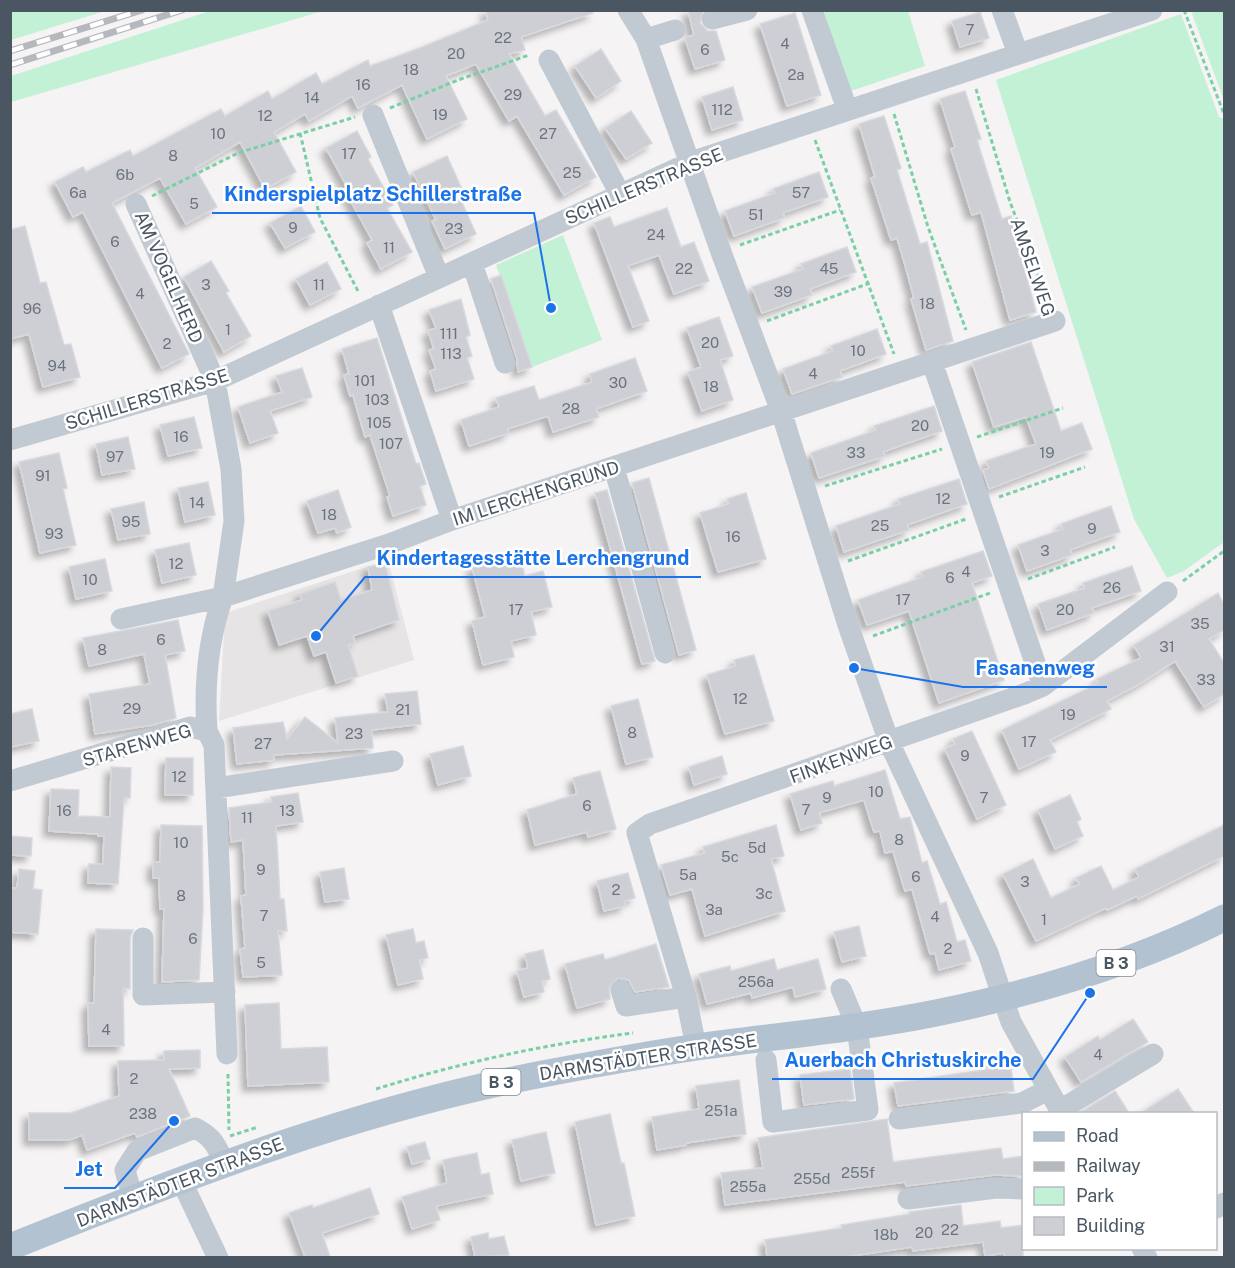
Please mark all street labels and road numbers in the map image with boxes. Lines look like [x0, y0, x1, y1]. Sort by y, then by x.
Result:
street label: SCHILLERSTRASSE [562, 143, 726, 229]
street label: AM VOGELHERD [130, 208, 208, 346]
street label: AMSELWEG [1006, 215, 1060, 319]
street label: SCHILLERSTRASSE [63, 364, 231, 434]
street label: IM LERCHENGRUND [450, 456, 622, 530]
street label: STARENWEG [80, 719, 194, 771]
street label: FINKENWEG [787, 731, 895, 787]
road number: B 3 [1096, 950, 1136, 976]
street label: DARMSTÄDTER STRASSE [538, 1028, 758, 1085]
road number: B 3 [482, 1069, 520, 1095]
street label: DARMSTÄDTER STRASSE [73, 1132, 286, 1231]

